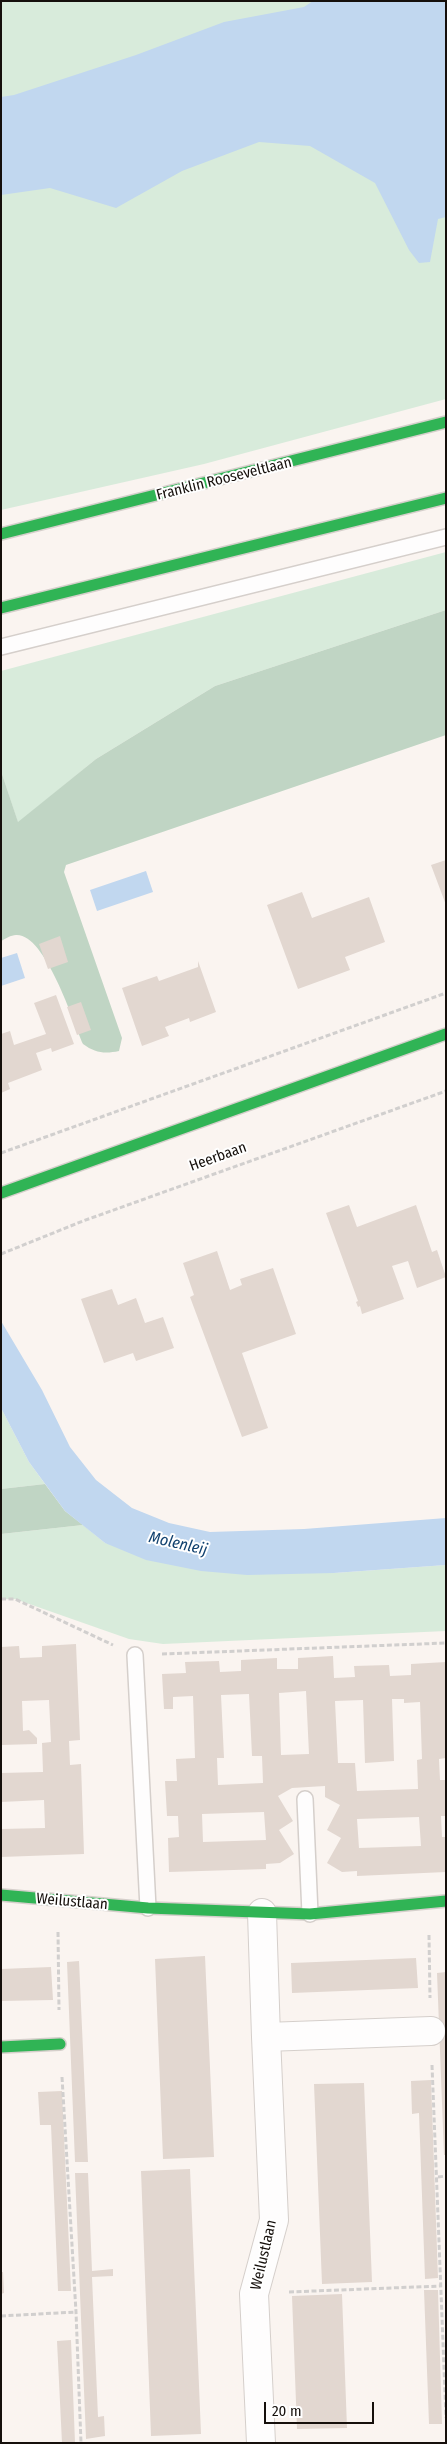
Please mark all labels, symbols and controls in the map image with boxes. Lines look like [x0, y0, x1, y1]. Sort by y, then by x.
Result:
street label: Franklin Rooseveltlaan [154, 453, 294, 505]
street label: Heerbaan [187, 1138, 249, 1176]
water label: Molenleij [147, 1528, 209, 1560]
street label: Weilustlaan [36, 1890, 108, 1914]
street label: Weilustlaan [247, 2218, 281, 2292]
scale bar [267, 2392, 377, 2424]
text: 20 m [272, 2402, 302, 2420]

